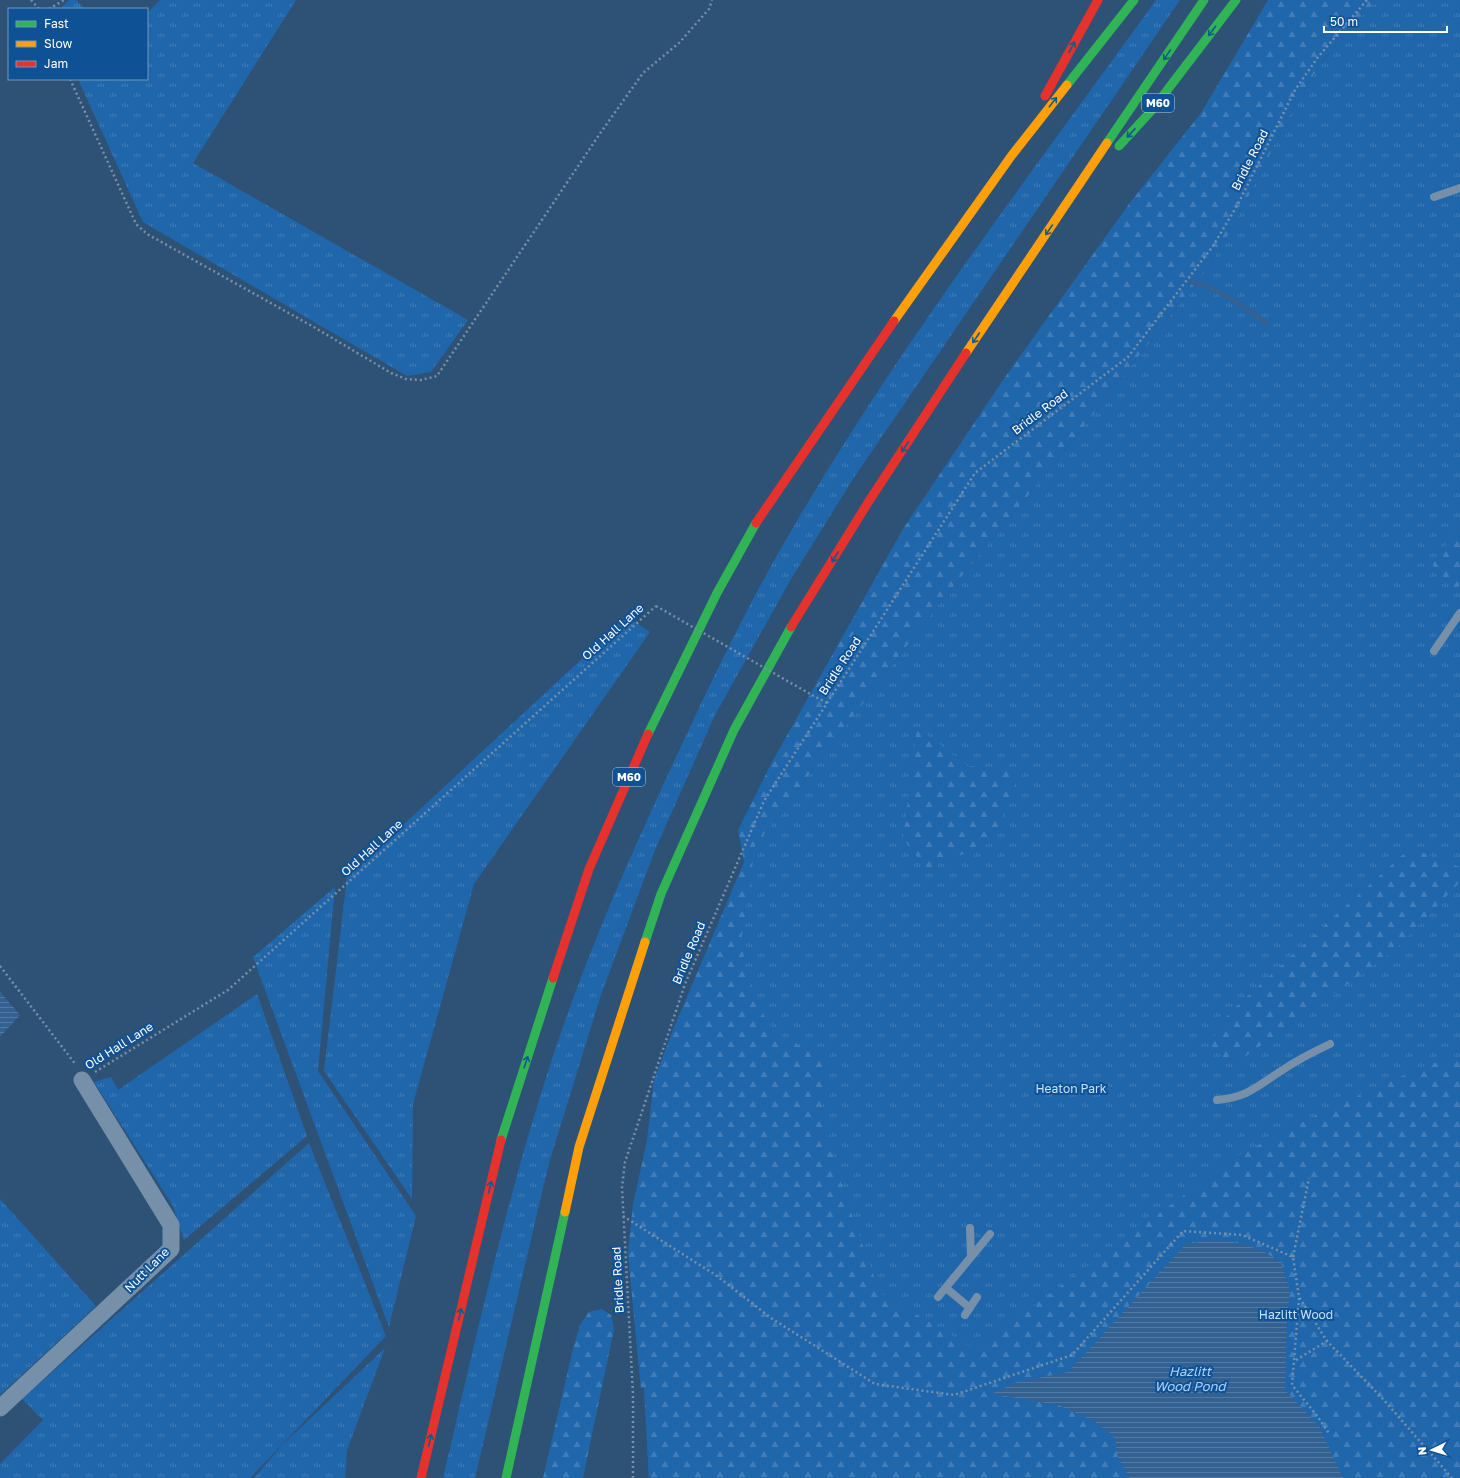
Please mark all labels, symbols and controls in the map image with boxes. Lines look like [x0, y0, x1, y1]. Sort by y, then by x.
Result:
legend [8, 8, 148, 80]
scale bar [1324, 8, 1447, 34]
text: 50 m [1330, 14, 1358, 29]
text: Fast [44, 16, 69, 31]
one-way arrow [1208, 25, 1216, 36]
text: Slow [44, 36, 72, 51]
one-way arrow [1068, 41, 1076, 53]
one-way arrow [1163, 50, 1171, 61]
text: Jam [44, 56, 68, 71]
road number: M60 [1142, 94, 1174, 112]
one-way arrow [1049, 96, 1058, 107]
one-way arrow [1127, 127, 1136, 137]
street label: Bridle Road [1228, 127, 1271, 193]
one-way arrow [1045, 225, 1053, 236]
one-way arrow [972, 332, 980, 343]
street label: Bridle Road [1009, 386, 1071, 438]
one-way arrow [900, 441, 908, 453]
one-way arrow [831, 551, 839, 562]
street label: Old Hall Lane [579, 600, 647, 663]
street label: Bridle Road [815, 634, 864, 698]
road number: M60 [613, 768, 645, 786]
street label: Old Hall Lane [338, 816, 406, 879]
street label: Bridle Road [669, 919, 708, 986]
street label: Old Hall Lane [82, 1019, 156, 1073]
one-way arrow [522, 1057, 530, 1069]
park label: Heaton Park [1035, 1081, 1107, 1096]
one-way arrow [487, 1181, 495, 1194]
street label: Nutt Lane [121, 1244, 172, 1295]
street label: Bridle Road [608, 1246, 627, 1314]
one-way arrow [457, 1307, 464, 1320]
park label: Hazlitt Wood [1259, 1307, 1333, 1322]
water label: Hazlitt Wood Pond [1155, 1363, 1227, 1394]
north arrow [1412, 1430, 1452, 1470]
one-way arrow [427, 1434, 434, 1447]
text: N [1415, 1446, 1428, 1456]

